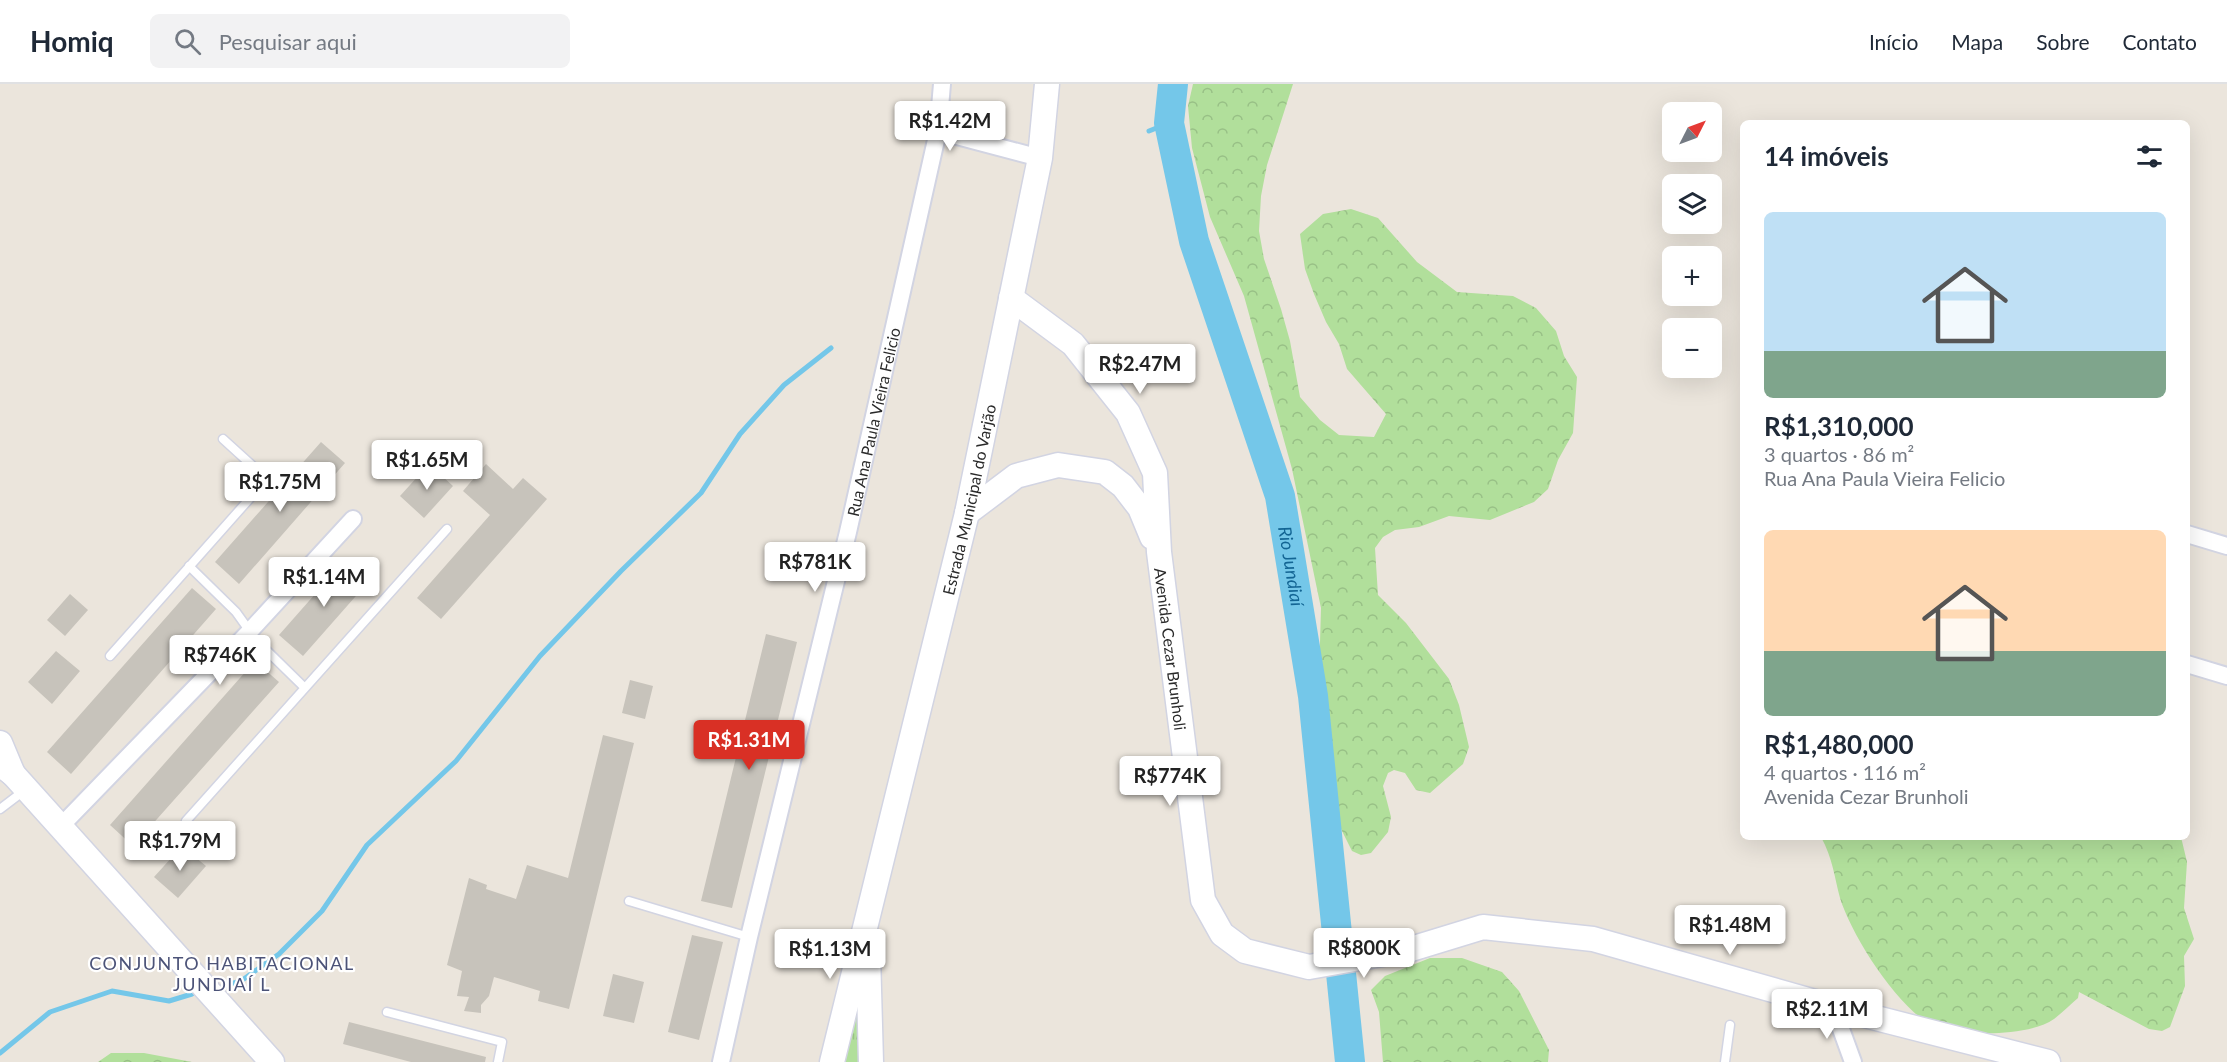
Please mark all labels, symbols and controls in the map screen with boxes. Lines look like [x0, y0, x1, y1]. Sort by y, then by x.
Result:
search box [150, 14, 570, 68]
text: Homiq [30, 24, 114, 58]
icon: search [171, 25, 204, 58]
text: Pesquisar aqui [219, 28, 357, 55]
text: Início [1869, 29, 1918, 54]
text: Mapa [1951, 29, 2003, 54]
text: Sobre [2036, 29, 2089, 54]
text: Contato [2122, 29, 2197, 54]
pin: R$1.42M [895, 101, 1005, 152]
north arrow [1662, 102, 1722, 162]
map controls [1662, 102, 1722, 378]
text: R$1.42M [909, 108, 991, 132]
text: 14 imóveis [1764, 140, 1889, 172]
icon: filters [2133, 140, 2166, 173]
button: layers [1662, 174, 1722, 234]
button: + [1662, 246, 1722, 306]
icon: home [1911, 251, 2019, 359]
button: − [1662, 318, 1722, 378]
street label: Rua Ana Paula Vieira Felicio [842, 325, 903, 518]
pin: R$2.47M [1085, 344, 1195, 395]
text: R$2.47M [1099, 351, 1181, 375]
street label: Estrada Municipal do Varjão [938, 402, 999, 597]
text: R$1,310,000 [1764, 410, 1914, 442]
pin: R$1.65M [372, 440, 482, 491]
text: 3 quartos · 86 m² [1764, 442, 1914, 466]
text: R$1.65M [386, 447, 468, 471]
pin: R$1.75M [225, 462, 335, 513]
text: Rua Ana Paula Vieira Felicio [1764, 466, 2005, 490]
text: R$1.75M [239, 469, 321, 493]
water label: Rio Jundiaí [1274, 524, 1309, 610]
pin: R$781K [766, 542, 864, 593]
text: R$781K [779, 549, 851, 573]
pin: R$1.14M [269, 557, 379, 608]
text: R$1.14M [283, 564, 365, 588]
street label: Avenida Cezar Brunholi [1152, 566, 1191, 731]
icon: home [1911, 569, 2019, 677]
pin: R$746K [171, 635, 269, 686]
text: R$746K [184, 642, 256, 666]
pin: R$1.31M [694, 720, 804, 771]
text: R$1.31M [708, 727, 790, 751]
text: R$1,480,000 [1764, 728, 1914, 760]
pin: R$774K [1121, 756, 1219, 807]
text: 4 quartos · 116 m² [1764, 760, 1926, 784]
text: R$774K [1134, 763, 1206, 787]
text: Avenida Cezar Brunholi [1764, 784, 1969, 808]
pin: R$1.79M [125, 821, 235, 872]
text: R$1.79M [139, 828, 221, 852]
pin: R$1.48M [1675, 905, 1785, 956]
text: R$1.48M [1689, 912, 1771, 936]
pin: R$800K [1315, 928, 1413, 979]
pin: R$1.13M [775, 929, 885, 980]
text: R$800K [1328, 935, 1400, 959]
text: R$1.13M [789, 936, 871, 960]
district label: CONJUNTO HABITACIONAL JUNDIAÍ L [89, 952, 355, 995]
pin: R$2.11M [1772, 989, 1882, 1040]
text: R$2.11M [1786, 996, 1868, 1020]

